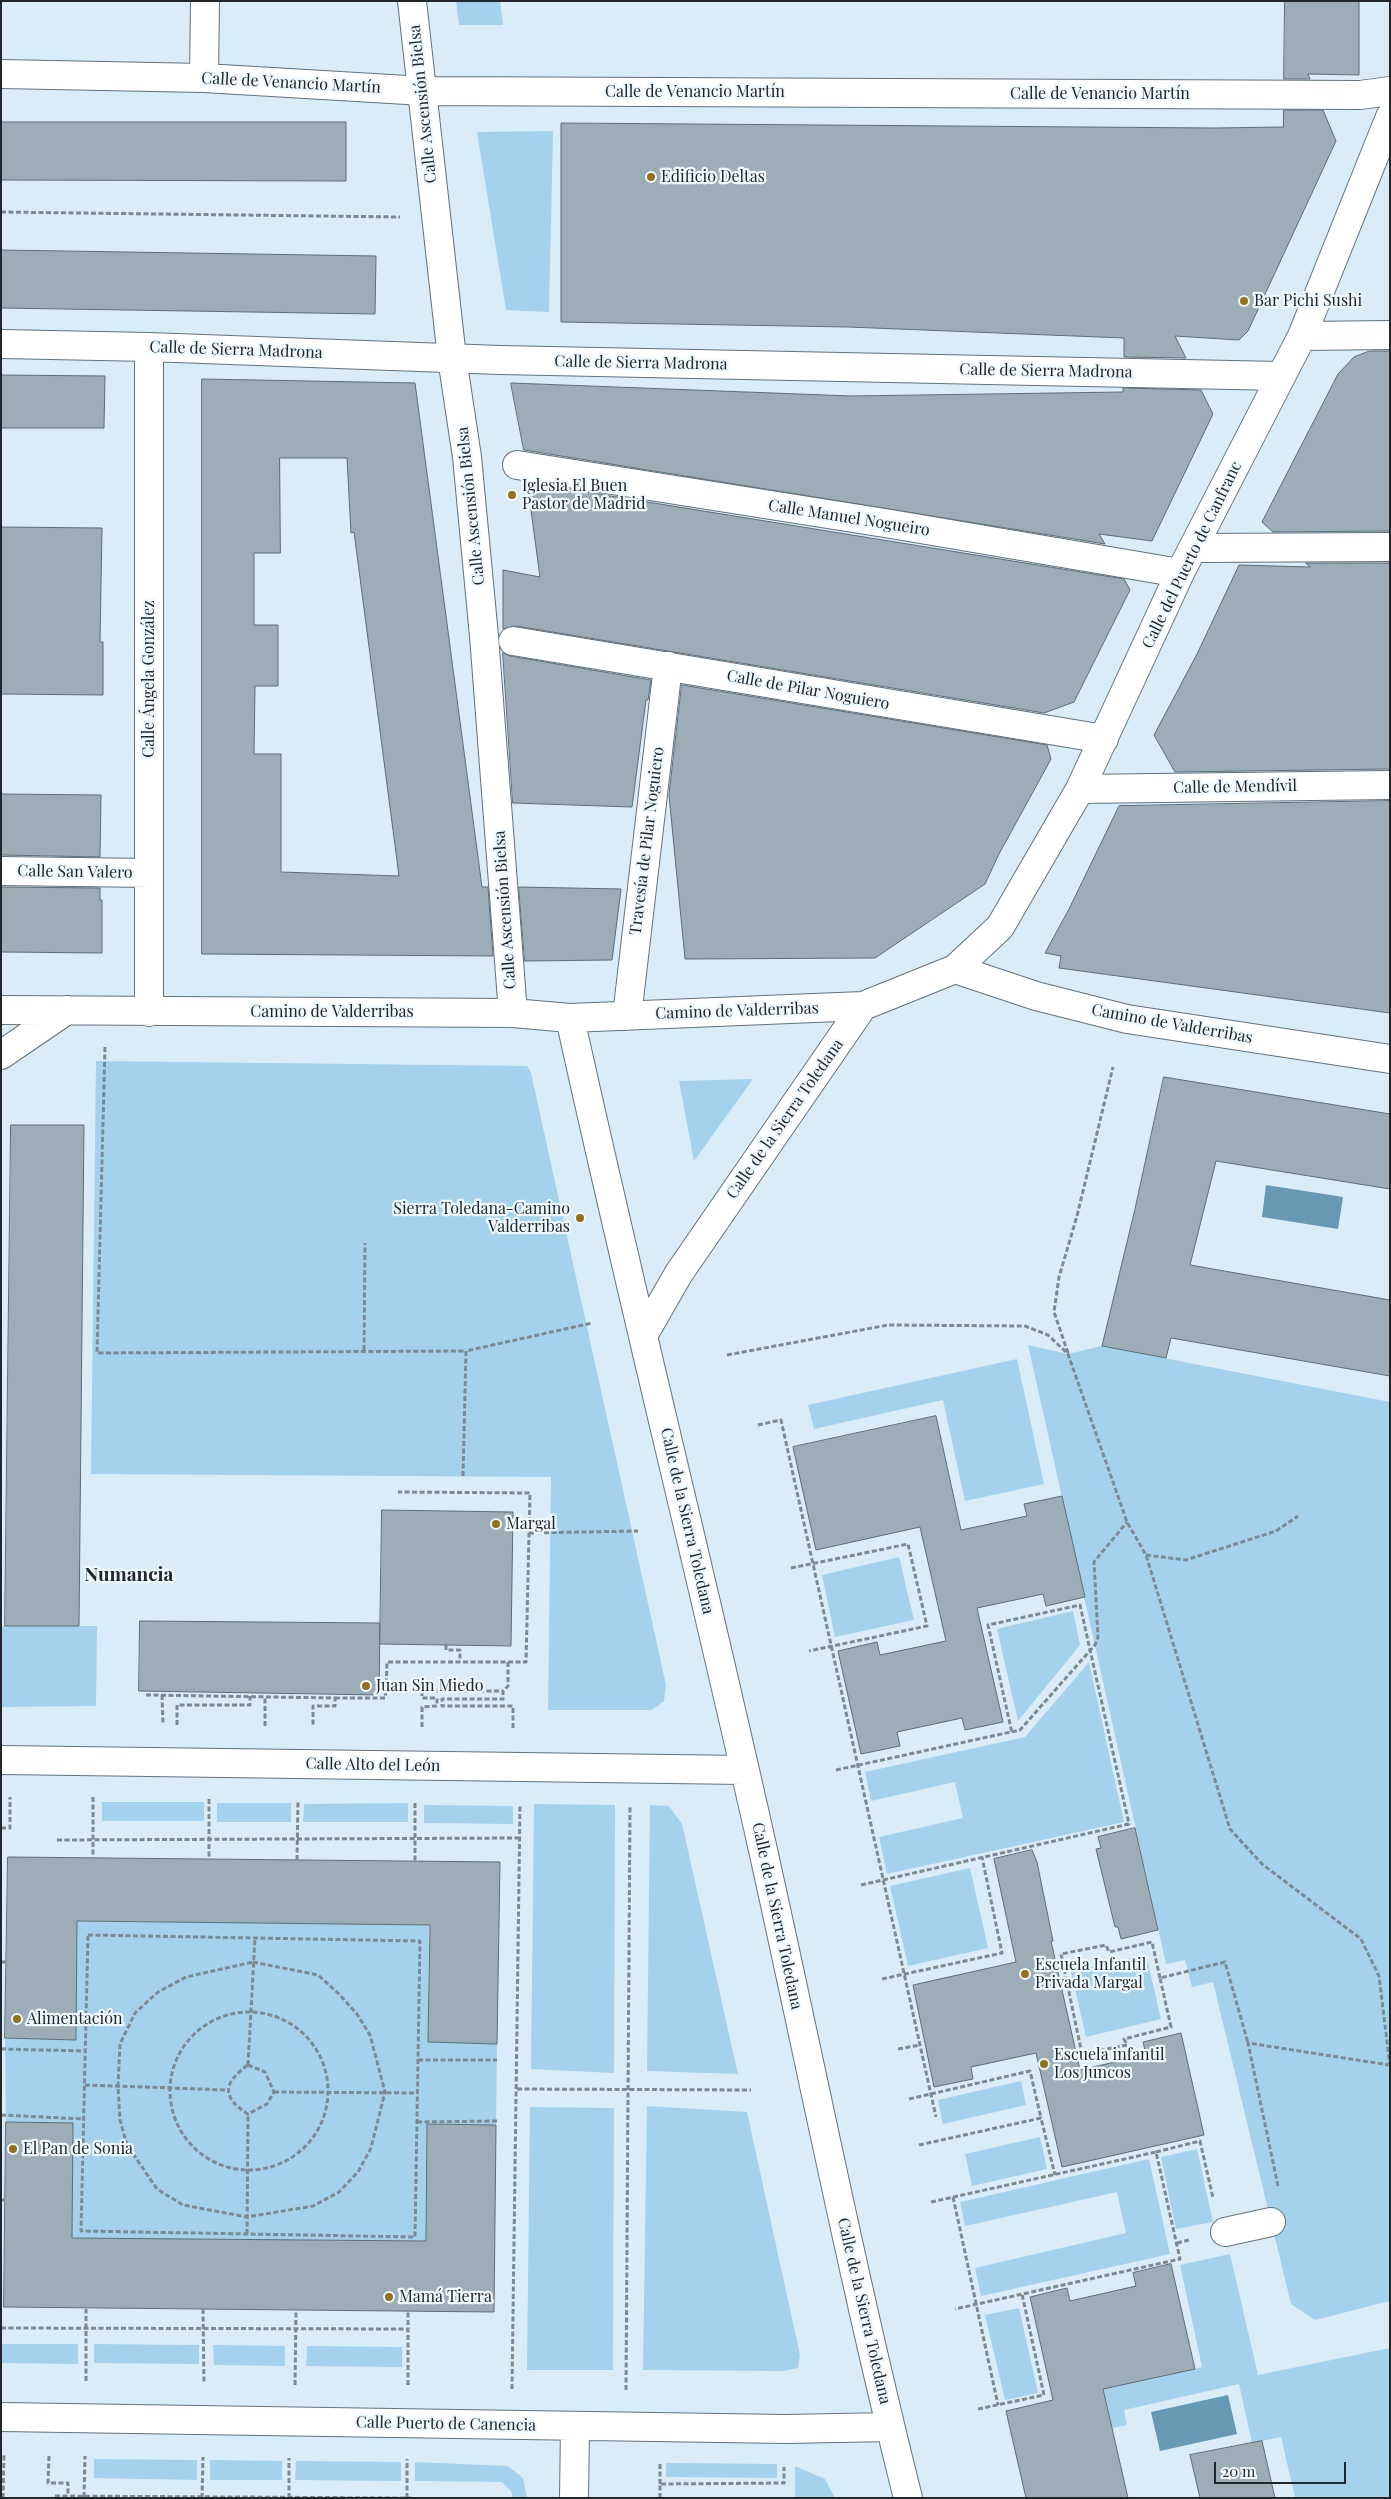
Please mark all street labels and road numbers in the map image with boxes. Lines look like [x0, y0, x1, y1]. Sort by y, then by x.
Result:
street label: Calle Ascensión Bielsa [405, 24, 441, 184]
street label: Calle de Venancio Martín [201, 69, 381, 97]
street label: Calle de Venancio Martín [605, 82, 785, 102]
street label: Calle de Venancio Martín [1010, 84, 1190, 104]
street label: Calle de Sierra Madrona [149, 337, 323, 363]
street label: Calle de Sierra Madrona [554, 352, 728, 374]
street label: Calle de Sierra Madrona [959, 360, 1133, 382]
street label: Calle Ascensión Bielsa [453, 426, 489, 586]
street label: Calle del Puerto de Canfranc [1138, 458, 1246, 652]
street label: Calle Manuel Nogueiro [767, 496, 931, 540]
street label: Calle Ángela González [139, 600, 159, 758]
street label: Calle de Pilar Noguiero [725, 666, 891, 714]
street label: Travesía de Pilar Noguiero [626, 746, 668, 936]
street label: Calle de Mendívil [1173, 776, 1297, 798]
street label: Calle Ascensión Bielsa [490, 830, 520, 990]
street label: Calle San Valero [17, 861, 133, 883]
street label: Camino de Valderribas [655, 999, 819, 1023]
street label: Camino de Valderribas [1090, 1000, 1254, 1048]
street label: Camino de Valderribas [250, 1002, 414, 1022]
street label: Calle de la Sierra Toledana [722, 1035, 848, 1203]
street label: Calle de la Sierra Toledana [656, 1426, 718, 1616]
street label: Calle Alto del León [305, 1754, 441, 1776]
street label: Calle de la Sierra Toledana [748, 1821, 806, 2011]
street label: Calle de la Sierra Toledana [833, 2216, 895, 2406]
street label: Calle Puerto de Canencia [356, 2413, 536, 2435]

